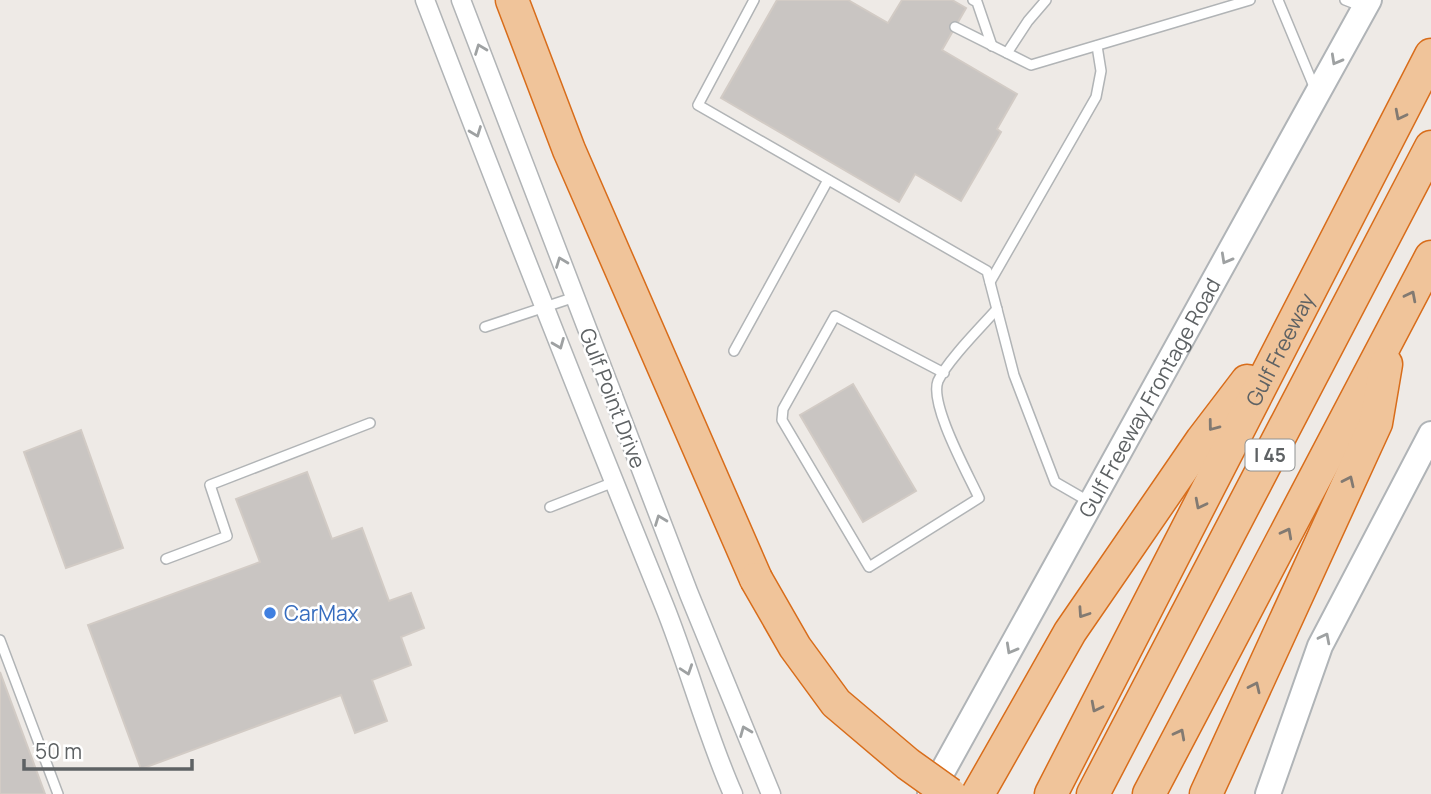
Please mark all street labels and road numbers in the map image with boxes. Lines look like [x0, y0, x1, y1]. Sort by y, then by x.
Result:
street label: Gulf Freeway Frontage Road [1072, 273, 1227, 522]
street label: Gulf Freeway [1239, 288, 1320, 411]
street label: Gulf Point Drive [573, 324, 653, 472]
road number: I 45 [1246, 440, 1294, 470]

